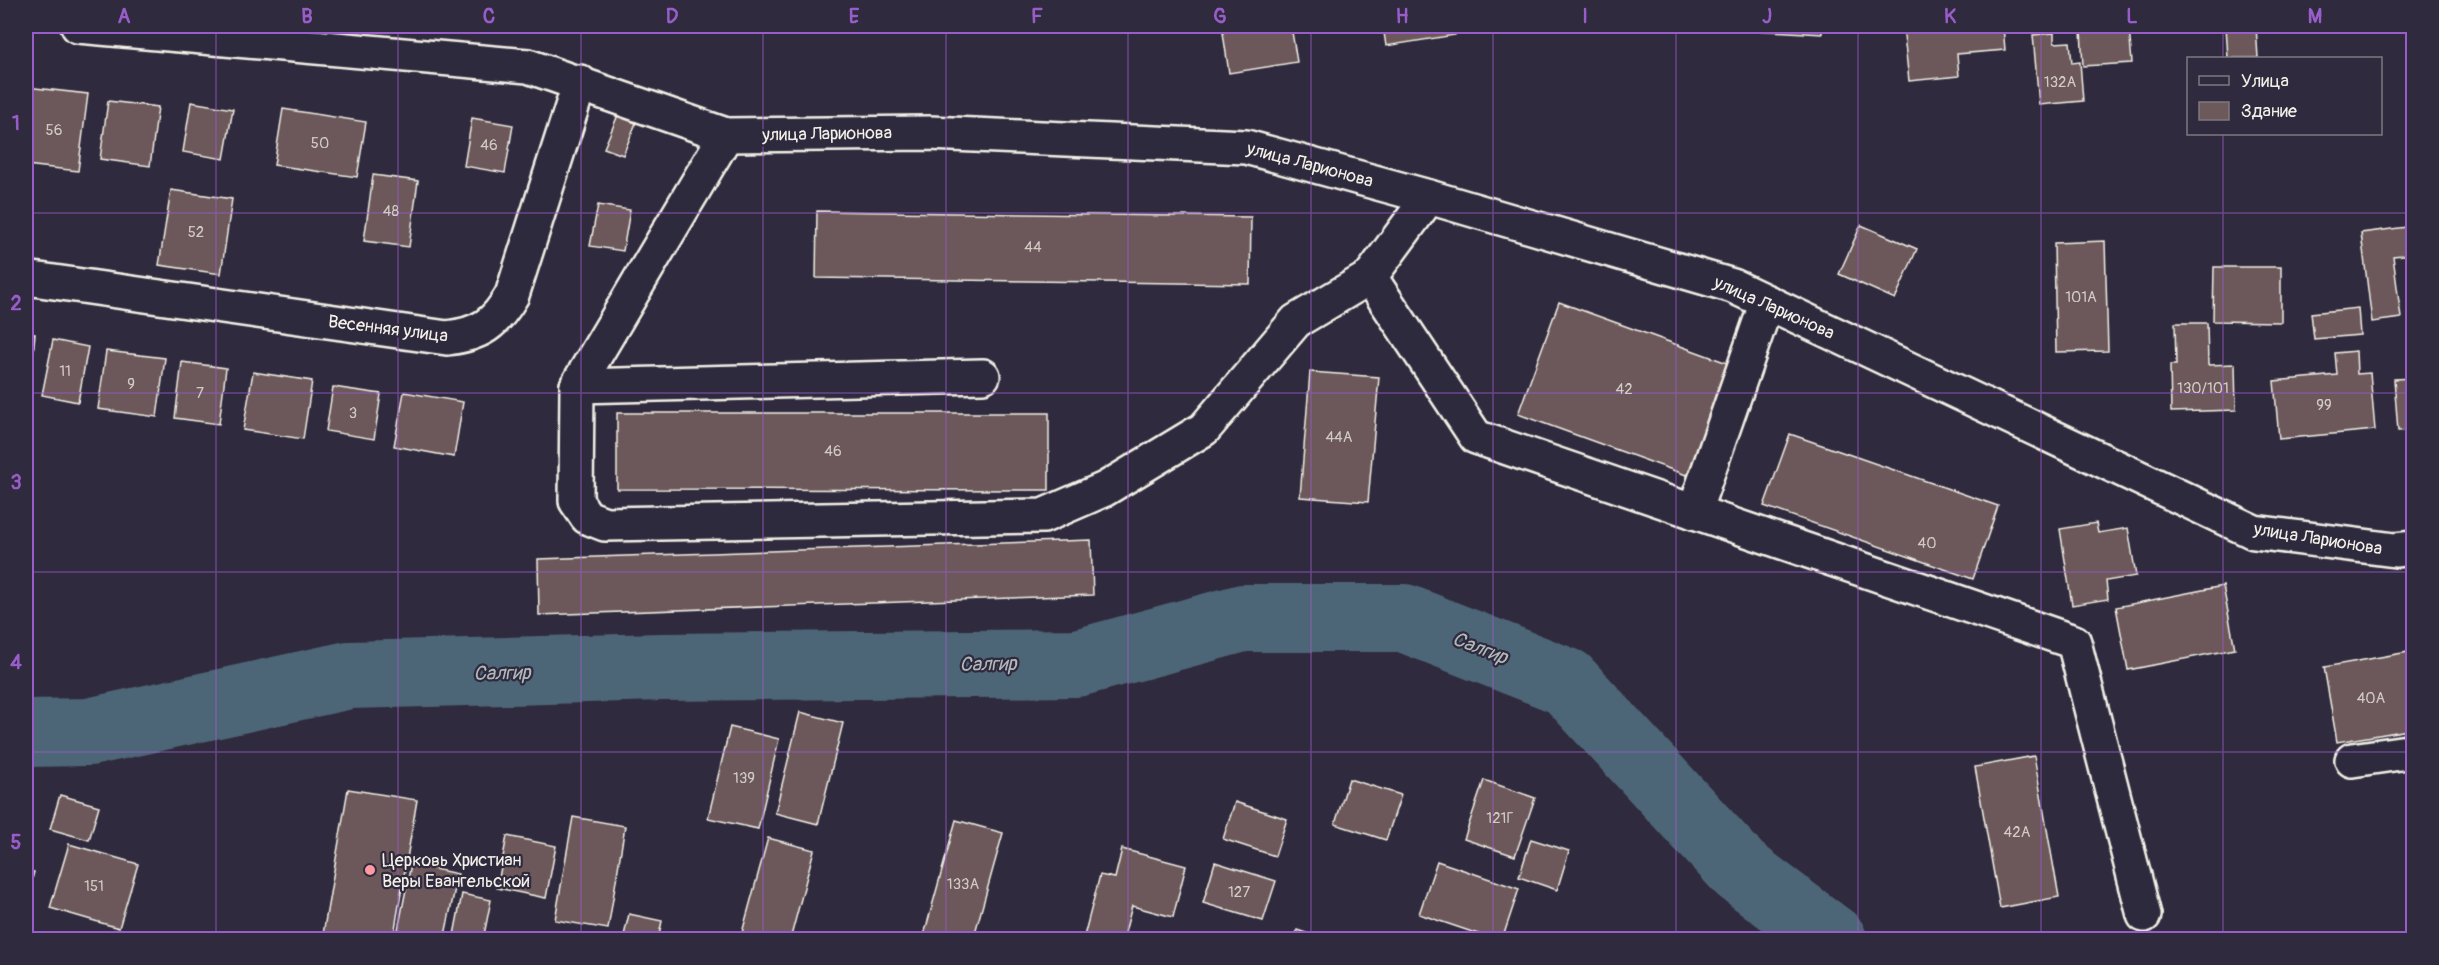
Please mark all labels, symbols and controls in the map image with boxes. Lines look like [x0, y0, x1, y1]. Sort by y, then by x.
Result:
text: A [118, 4, 131, 29]
text: B [301, 4, 313, 29]
text: C [483, 4, 495, 29]
text: D [666, 4, 679, 29]
text: E [849, 4, 860, 29]
text: F [1031, 4, 1043, 29]
text: G [1213, 4, 1227, 29]
text: H [1396, 4, 1409, 29]
text: I [1582, 4, 1588, 29]
text: J [1762, 4, 1772, 29]
text: K [1944, 4, 1956, 29]
text: L [2126, 4, 2138, 29]
text: M [2308, 4, 2322, 29]
legend [2187, 57, 2382, 135]
text: Улица [2241, 70, 2289, 93]
house number: 132А [2044, 73, 2076, 92]
text: Здание [2241, 100, 2297, 123]
text: 1 [12, 111, 20, 136]
house number: 56 [46, 121, 62, 140]
street label: улица Ларионова [761, 121, 892, 147]
house number: 50 [311, 134, 329, 153]
house number: 46 [480, 136, 498, 155]
street label: улица Ларионова [1243, 137, 1376, 193]
house number: 48 [383, 202, 400, 221]
house number: 52 [188, 223, 204, 242]
house number: 44 [1024, 238, 1042, 257]
street label: улица Ларионова [1709, 271, 1838, 345]
house number: 101А [2065, 288, 2097, 307]
text: 2 [10, 291, 22, 316]
street label: Весенняя улица [327, 310, 449, 348]
house number: 11 [59, 362, 71, 381]
house number: 9 [127, 375, 135, 394]
house number: 130/101 [2177, 379, 2229, 398]
house number: 42 [1615, 380, 1633, 399]
house number: 7 [196, 384, 204, 403]
house number: 99 [2316, 396, 2332, 415]
house number: 3 [349, 404, 357, 423]
house number: 44А [1325, 428, 1353, 447]
house number: 46 [824, 442, 842, 461]
text: 3 [10, 470, 22, 495]
street label: улица Ларионова [2251, 517, 2384, 561]
house number: 40 [1918, 534, 1936, 553]
water label: Салгир [1449, 626, 1513, 670]
text: 4 [10, 650, 22, 675]
water label: Салгир [959, 651, 1018, 677]
water label: Салгир [473, 660, 532, 686]
house number: 40А [2357, 689, 2386, 708]
house number: 139 [733, 769, 755, 788]
house number: 121Г [1486, 809, 1514, 828]
house number: 42А [2004, 823, 2031, 842]
text: 5 [11, 830, 22, 855]
place label: Церковь Христиан Веры Евангельской [382, 849, 530, 893]
marker: Церковь Христиан Веры Евангельской [363, 863, 377, 877]
house number: 133А [947, 875, 979, 894]
house number: 151 [84, 877, 104, 896]
house number: 127 [1228, 883, 1250, 902]

